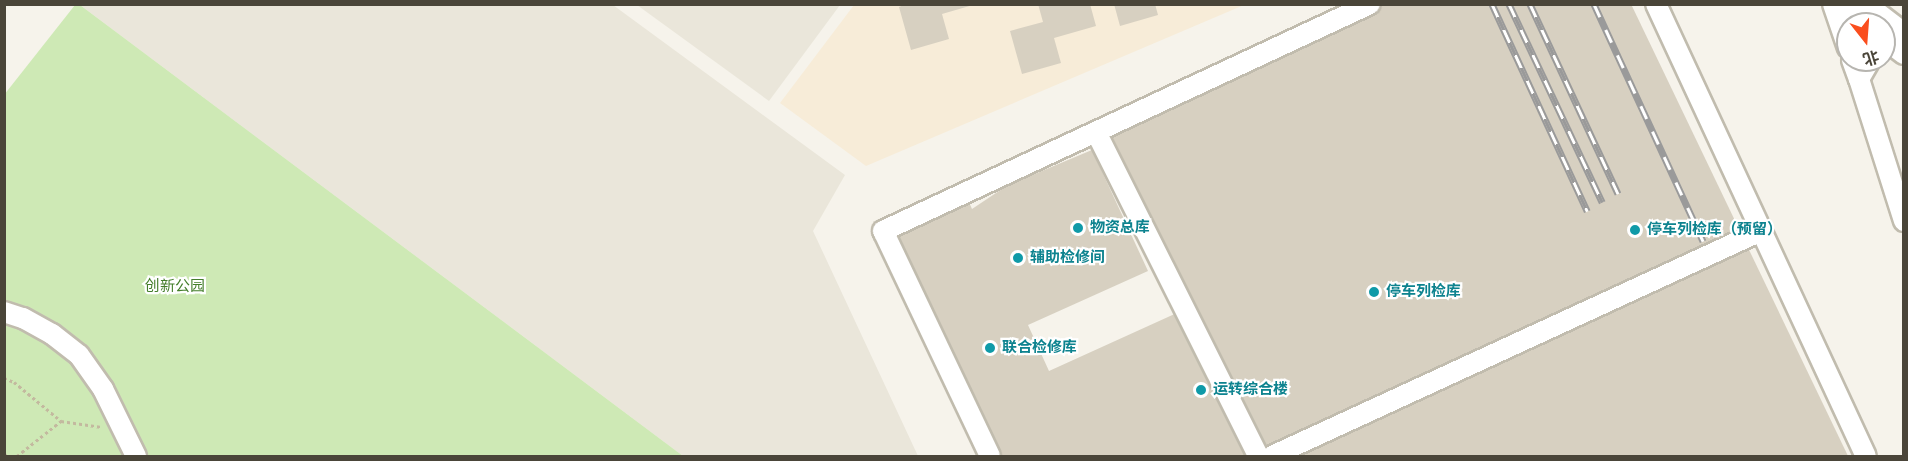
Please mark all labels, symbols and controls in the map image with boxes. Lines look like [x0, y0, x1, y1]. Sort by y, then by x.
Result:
north arrow [1836, 12, 1896, 72]
text: 北 [1860, 45, 1881, 69]
place label: 物资总库 [1090, 219, 1150, 237]
marker: 物资总库 [1071, 221, 1085, 235]
place label: 停车列检库（预留） [1647, 221, 1782, 239]
marker: 停车列检库（预留） [1628, 223, 1642, 237]
place label: 辅助检修间 [1030, 249, 1105, 267]
marker: 辅助检修间 [1011, 251, 1025, 265]
park label: 创新公园 [145, 278, 205, 296]
place label: 停车列检库 [1386, 283, 1461, 301]
marker: 停车列检库 [1367, 285, 1381, 299]
place label: 联合检修库 [1002, 339, 1077, 357]
marker: 联合检修库 [983, 341, 997, 355]
place label: 运转综合楼 [1213, 381, 1288, 399]
marker: 运转综合楼 [1194, 383, 1208, 397]

